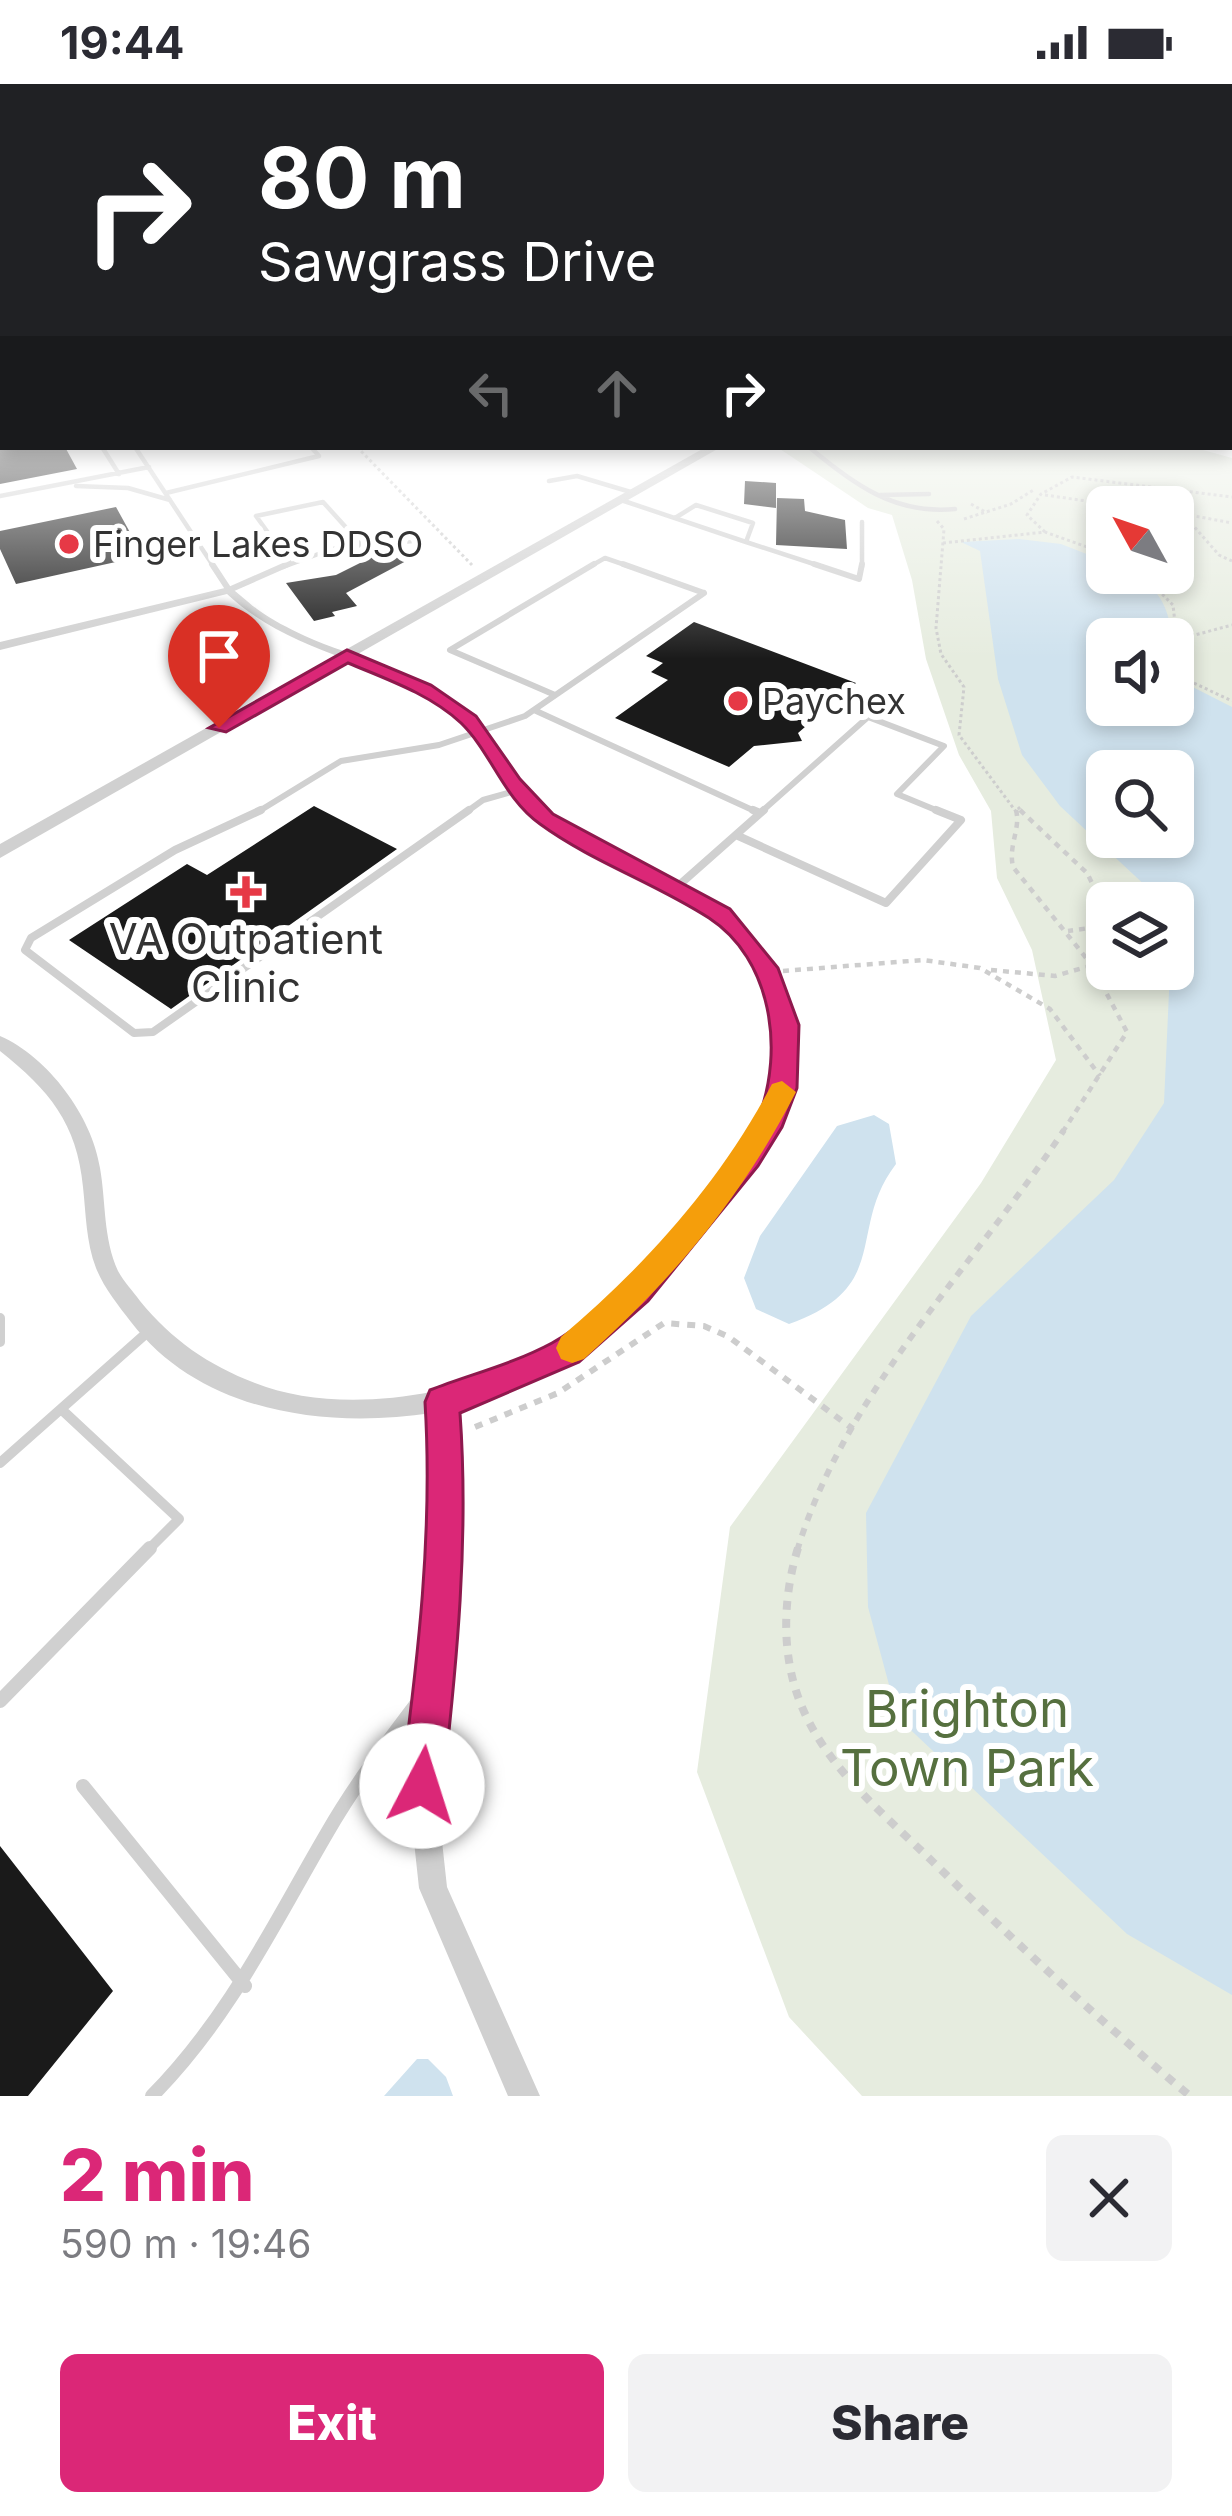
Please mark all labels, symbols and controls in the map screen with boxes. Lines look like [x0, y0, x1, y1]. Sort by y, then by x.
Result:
text: 19:44 [60, 15, 185, 70]
text: 80 m [258, 127, 466, 228]
icon: right [60, 132, 216, 288]
text: Sawgrass Drive [258, 229, 656, 294]
icon: left [458, 360, 524, 426]
icon: ahead [584, 360, 650, 426]
icon: right [710, 360, 776, 426]
north arrow [1086, 486, 1194, 594]
map controls [1086, 486, 1194, 990]
place label: Finger Lakes DDSO [93, 522, 423, 566]
marker: Finger Lakes DDSO [56, 531, 82, 557]
pin [168, 605, 270, 728]
button: sound [1086, 618, 1194, 726]
icon: arrive [186, 623, 252, 689]
place label: Paychex [762, 679, 906, 723]
marker: Paychex [725, 688, 751, 714]
button: search [1086, 750, 1194, 858]
marker: VA Outpatient Clinic [230, 876, 262, 908]
button: layers [1086, 882, 1194, 990]
place label: VA Outpatient Clinic [109, 913, 383, 1012]
park label: Brighton Town Park [840, 1678, 1094, 1798]
position arrow [359, 1723, 485, 1849]
text: 2 min [60, 2131, 255, 2218]
button: close [1046, 2135, 1172, 2261]
text: 590 m · 19:46 [60, 2220, 311, 2267]
button: Exit [60, 2354, 604, 2492]
button: Share [628, 2354, 1172, 2492]

